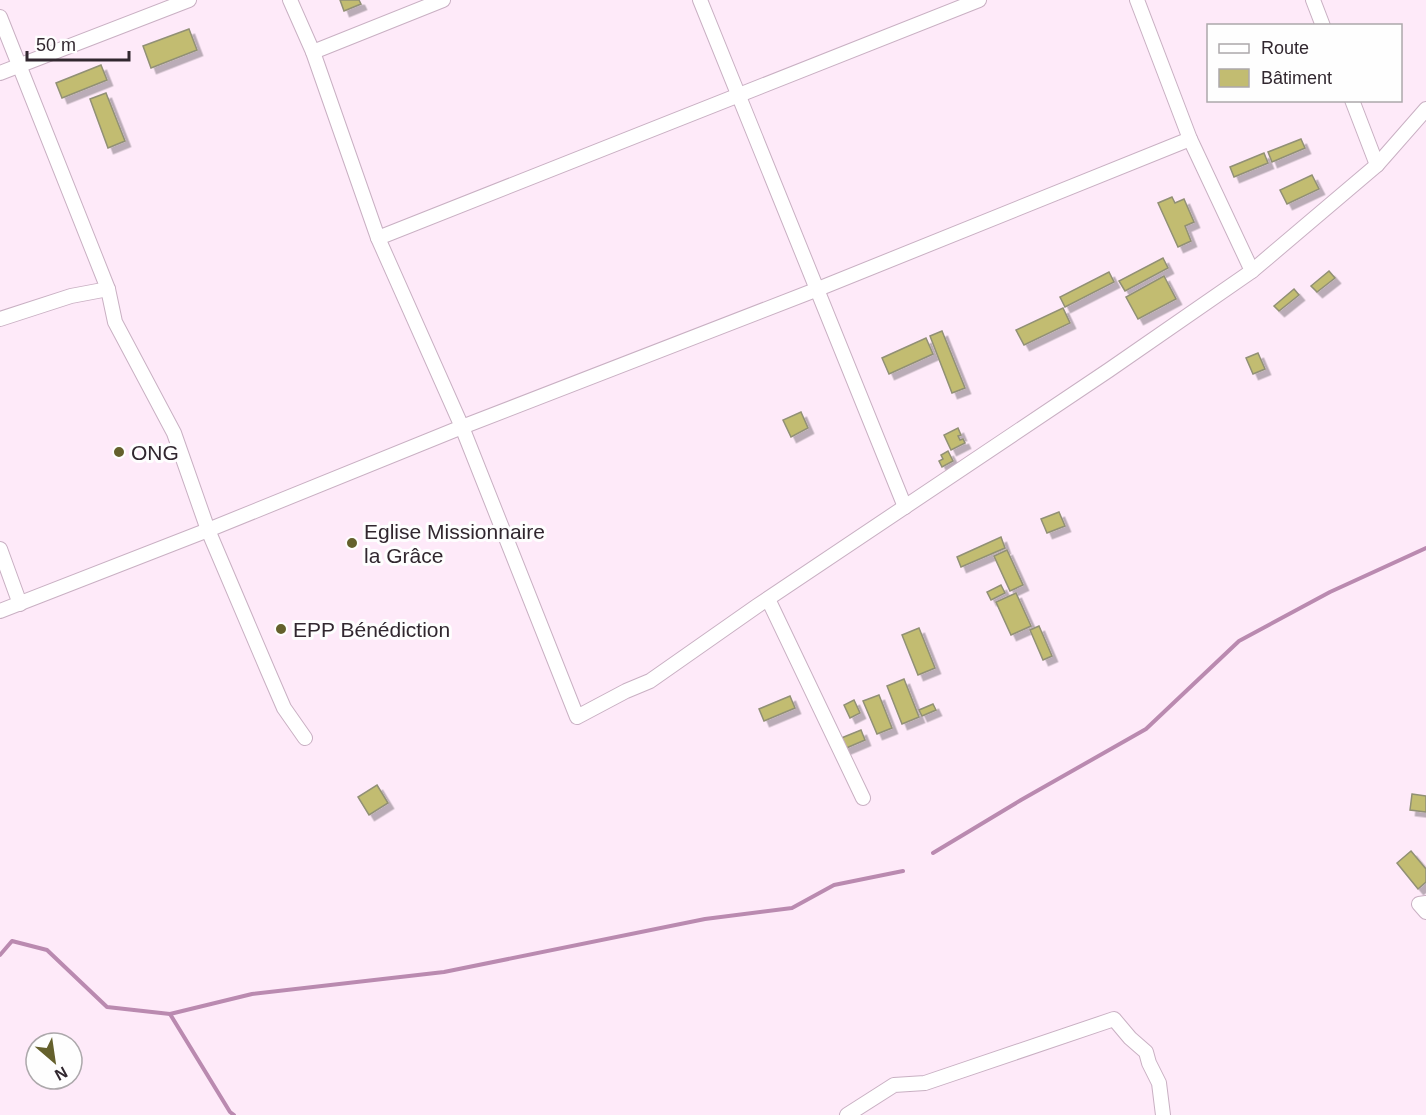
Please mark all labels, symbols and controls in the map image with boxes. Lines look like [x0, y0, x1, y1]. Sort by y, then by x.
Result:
scale bar [27, 24, 129, 62]
legend [1207, 24, 1402, 102]
text: 50 m [36, 35, 76, 55]
text: Route [1261, 38, 1309, 58]
text: Bâtiment [1261, 68, 1332, 88]
place label: ONG [131, 441, 179, 464]
marker: ONG [112, 445, 126, 459]
place label: Eglise Missionnaire la Grâce [364, 520, 545, 567]
marker: Eglise Missionnaire la Grâce [345, 536, 359, 550]
place label: EPP Bénédiction [293, 618, 450, 641]
marker: EPP Bénédiction [274, 622, 288, 636]
north arrow [24, 1031, 84, 1091]
text: N [52, 1063, 70, 1084]

